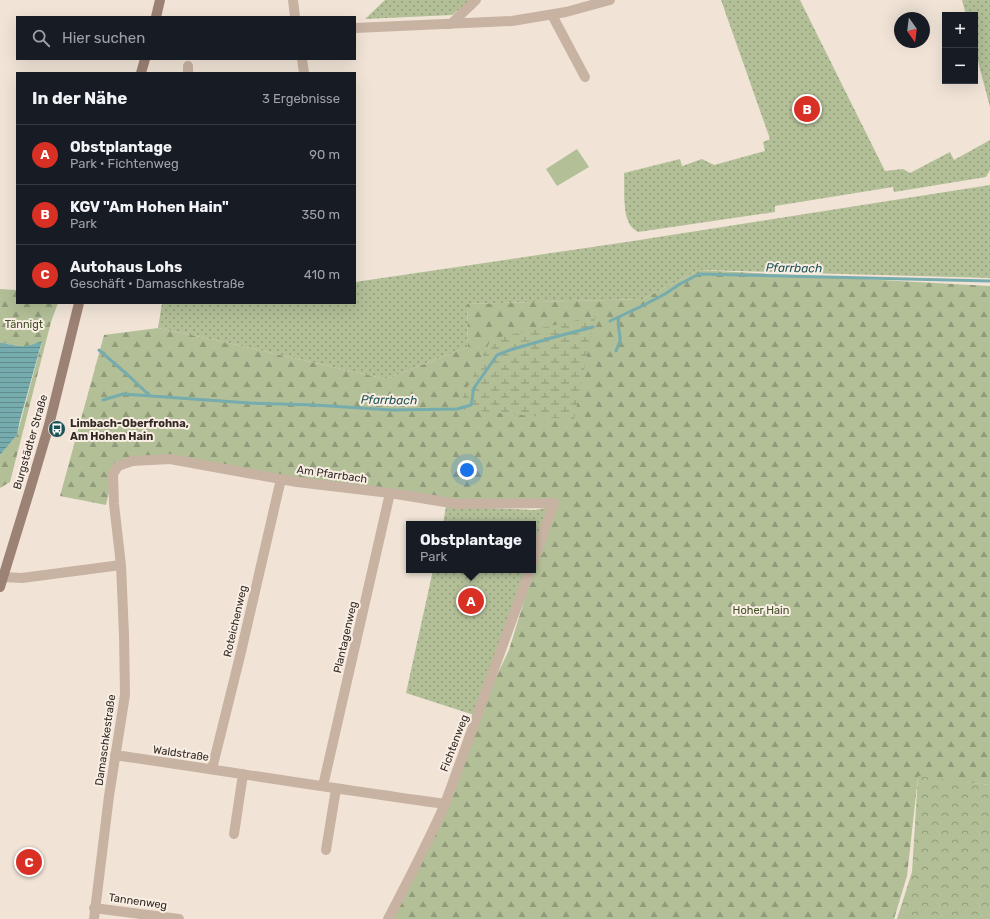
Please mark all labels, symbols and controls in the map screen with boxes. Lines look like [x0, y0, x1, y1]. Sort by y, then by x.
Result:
north arrow [894, 12, 930, 48]
map controls [942, 12, 978, 84]
button: + [942, 12, 978, 48]
search box [16, 16, 356, 60]
icon: search [30, 27, 52, 49]
text: Hier suchen [62, 29, 145, 47]
button: − [942, 48, 978, 84]
text: In der Nähe [32, 88, 127, 108]
text: 3 Ergebnisse [262, 91, 340, 106]
pin: B [794, 94, 820, 124]
text: Obstplantage [70, 138, 172, 156]
text: A [40, 147, 50, 162]
text: 90 m [309, 147, 340, 162]
text: Park · Fichtenweg [70, 156, 179, 171]
text: KGV "Am Hohen Hain" [70, 198, 229, 216]
text: B [40, 207, 50, 222]
text: 350 m [301, 207, 340, 222]
text: Park [70, 216, 97, 231]
text: Autohaus Lohs [70, 258, 182, 276]
water label: Pfarrbach [766, 261, 822, 275]
text: C [40, 267, 50, 282]
text: 410 m [304, 267, 340, 282]
text: Geschäft · Damaschkestraße [70, 276, 245, 291]
park label: Tännigt [5, 318, 44, 331]
street label: Burgstädter Straße [11, 393, 50, 491]
water label: Pfarrbach [361, 393, 417, 407]
place label: Limbach-Oberfrohna, Am Hohen Hain [70, 417, 189, 443]
bus stop icon: Limbach-Oberfrohna, Am Hohen Hain [47, 419, 67, 439]
your location [457, 460, 477, 480]
street label: Am Pfarrbach [296, 463, 368, 486]
popup [406, 521, 536, 573]
text: Obstplantage [420, 531, 522, 549]
text: Park [420, 549, 447, 564]
street label: Roteichenweg [221, 584, 250, 658]
pin: A [458, 586, 484, 616]
street label: Plantagenweg [331, 600, 360, 674]
park label: Hoher Hain [733, 604, 789, 617]
street label: Damaschkestraße [93, 694, 118, 787]
street label: Fichtenweg [438, 713, 471, 774]
street label: Waldstraße [152, 743, 210, 764]
pin: C [16, 847, 42, 877]
street label: Tannenweg [108, 891, 168, 912]

